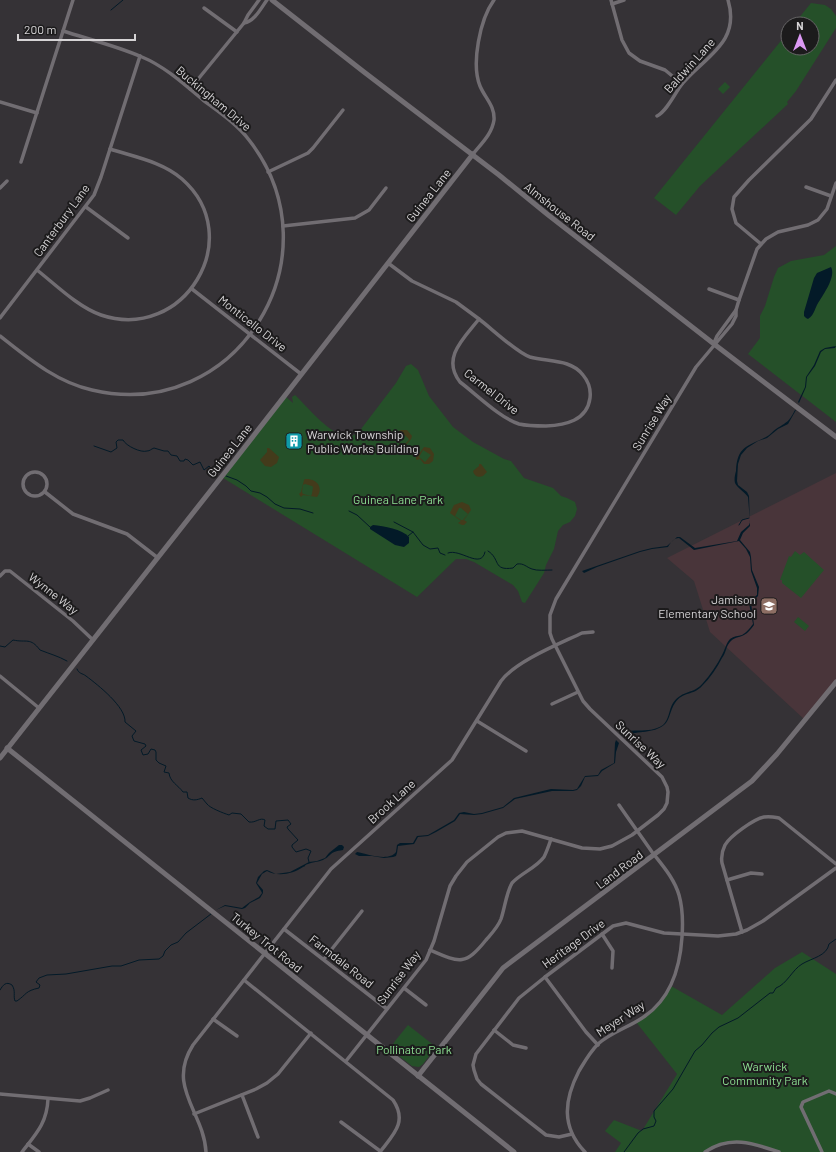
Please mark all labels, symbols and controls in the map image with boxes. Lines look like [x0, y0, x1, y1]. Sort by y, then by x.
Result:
scale bar [18, 16, 135, 42]
north arrow [780, 16, 820, 56]
text: N [796, 19, 804, 32]
text: 200 m [24, 22, 56, 36]
street label: Baldwin Lane [661, 35, 717, 95]
street label: Buckingham Drive [174, 63, 254, 133]
street label: Guinea Lane [403, 166, 453, 224]
street label: Almshouse Road [522, 179, 598, 243]
street label: Canterbury Lane [30, 181, 92, 259]
street label: Monticello Drive [216, 292, 290, 354]
street label: Carmel Drive [462, 365, 522, 417]
street label: Sunrise Way [629, 391, 674, 453]
street label: Guinea Lane [204, 421, 254, 479]
place label: Warwick Township Public Works Building [307, 427, 419, 455]
building icon: Warwick Township Public Works Building [284, 431, 304, 451]
park label: Guinea Lane Park [353, 492, 443, 506]
street label: Wynne Way [26, 569, 82, 617]
place label: Jamison Elementary School [658, 592, 756, 620]
school or university icon: Jamison Elementary School [759, 596, 779, 616]
street label: Sunrise Way [613, 717, 669, 771]
street label: Brook Lane [364, 776, 418, 826]
street label: Land Road [593, 847, 645, 891]
street label: Turkey Trot Road [229, 909, 305, 975]
street label: Heritage Drive [539, 916, 607, 970]
street label: Farmdale Road [307, 932, 377, 990]
street label: Sunrise Way [373, 947, 423, 1007]
street label: Meyer Way [593, 997, 647, 1039]
park label: Pollinator Park [376, 1042, 452, 1056]
park label: Warwick Community Park [722, 1059, 808, 1087]

